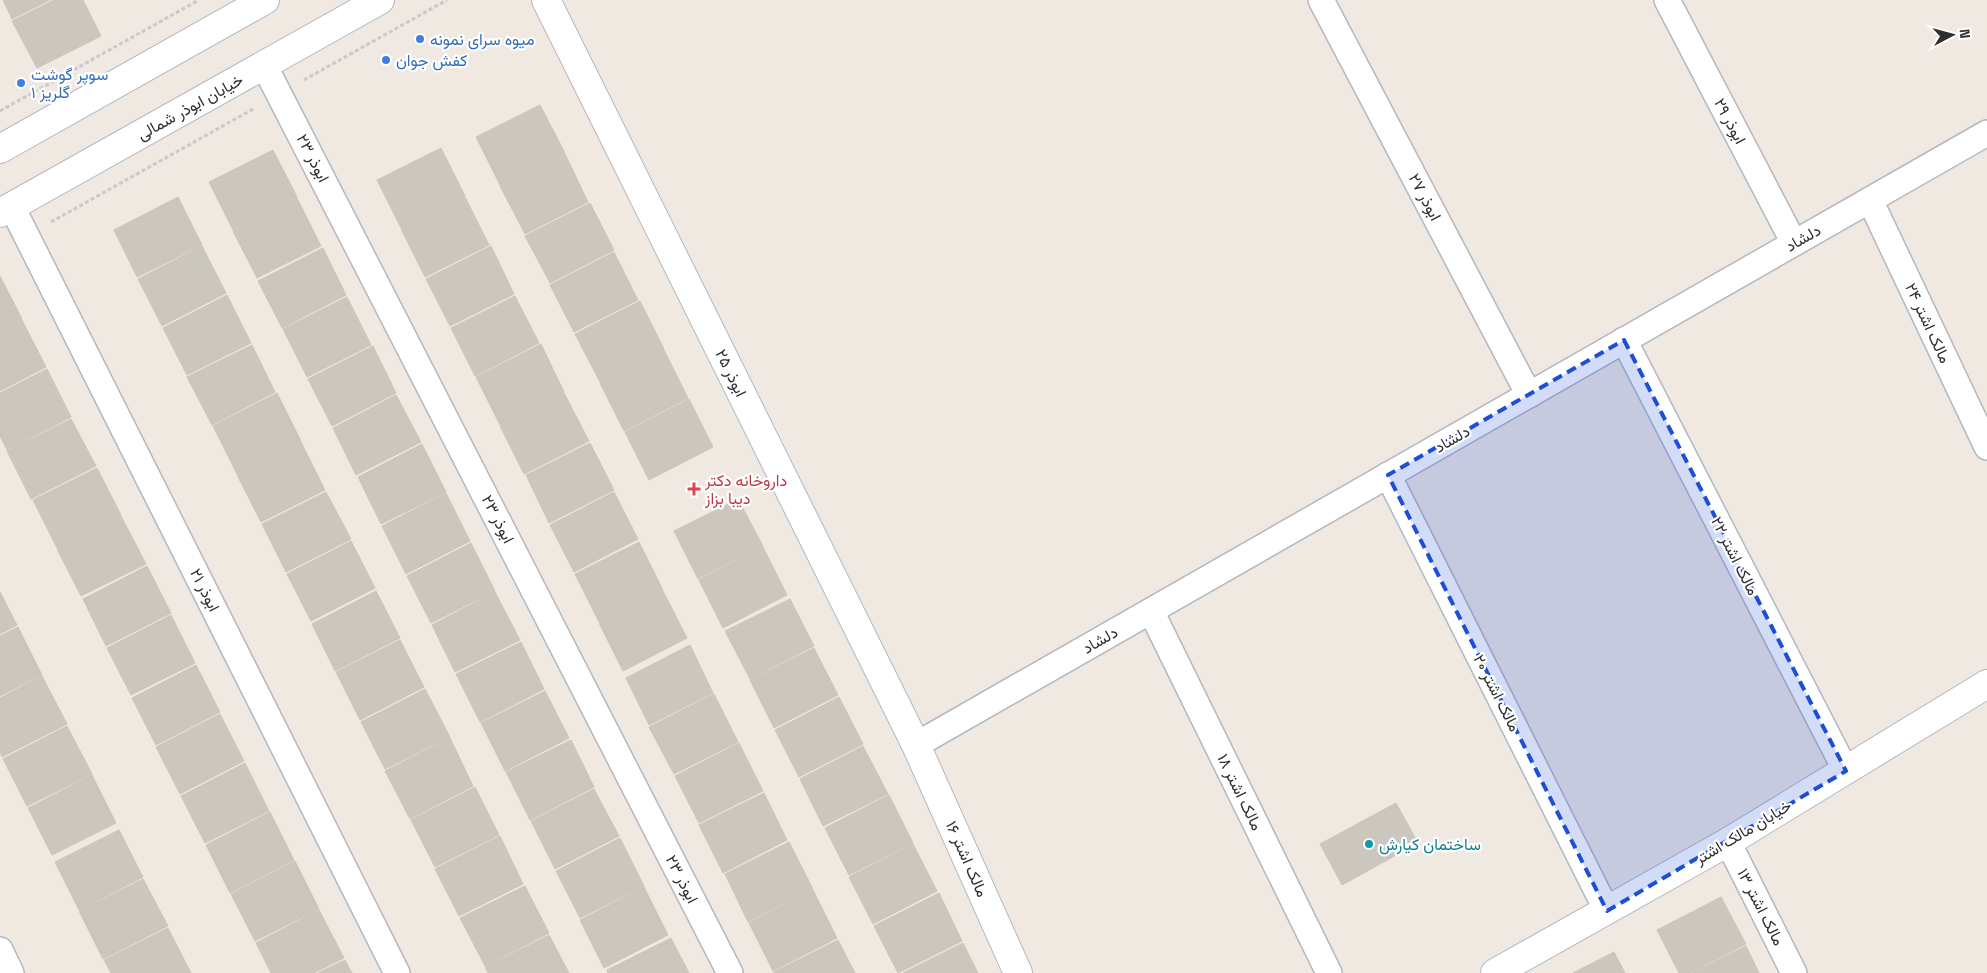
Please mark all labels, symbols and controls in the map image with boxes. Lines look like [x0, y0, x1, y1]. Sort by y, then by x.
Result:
north arrow [1927, 10, 1977, 60]
text: N [1955, 28, 1974, 39]
place label: میوه سرای نمونه [430, 29, 534, 50]
marker: میوه سرای نمونه [414, 33, 426, 45]
place label: کفش جوان [396, 50, 467, 71]
marker: کفش جوان [380, 54, 392, 66]
place label: سوپر گوشت گلریز ۱ [31, 64, 108, 103]
street label: خیابان ابوذر شمالی [133, 69, 247, 145]
marker: سوپر گوشت گلریز ۱ [15, 77, 27, 89]
street label: ابوذر ۲۹ [1709, 94, 1751, 148]
street label: ابوذر ۲۳ [292, 130, 334, 186]
street label: ابوذر ۲۷ [1404, 170, 1446, 224]
street label: دلشاد [1781, 220, 1825, 256]
street label: مالک اشتر ۲۴ [1900, 279, 1956, 367]
street label: ابوذر ۲۵ [710, 346, 752, 400]
street label: دلشاد [1430, 421, 1474, 457]
place label: داروخانه دکتر دیبا بزاز [704, 470, 787, 509]
marker: داروخانه دکتر دیبا بزاز [687, 482, 701, 496]
street label: ابوذر ۲۳ [477, 491, 519, 547]
street label: مالک اشتر ۲۲ [1706, 513, 1764, 599]
street label: ابوذر ۲۱ [185, 565, 225, 615]
street label: دلشاد [1078, 622, 1122, 658]
street label: مالک اشتر ۲۰ [1469, 651, 1525, 735]
street label: مالک اشتر ۱۸ [1212, 750, 1268, 834]
street label: خیابان مالک اشتر [1690, 795, 1795, 870]
street label: مالک اشتر ۱۶ [941, 818, 993, 900]
place label: ساختمان کیارش [1379, 834, 1481, 855]
marker: ساختمان کیارش [1363, 838, 1375, 850]
street label: ابوذر ۲۳ [661, 851, 703, 907]
street label: مالک اشتر ۱۳ [1733, 865, 1789, 949]

